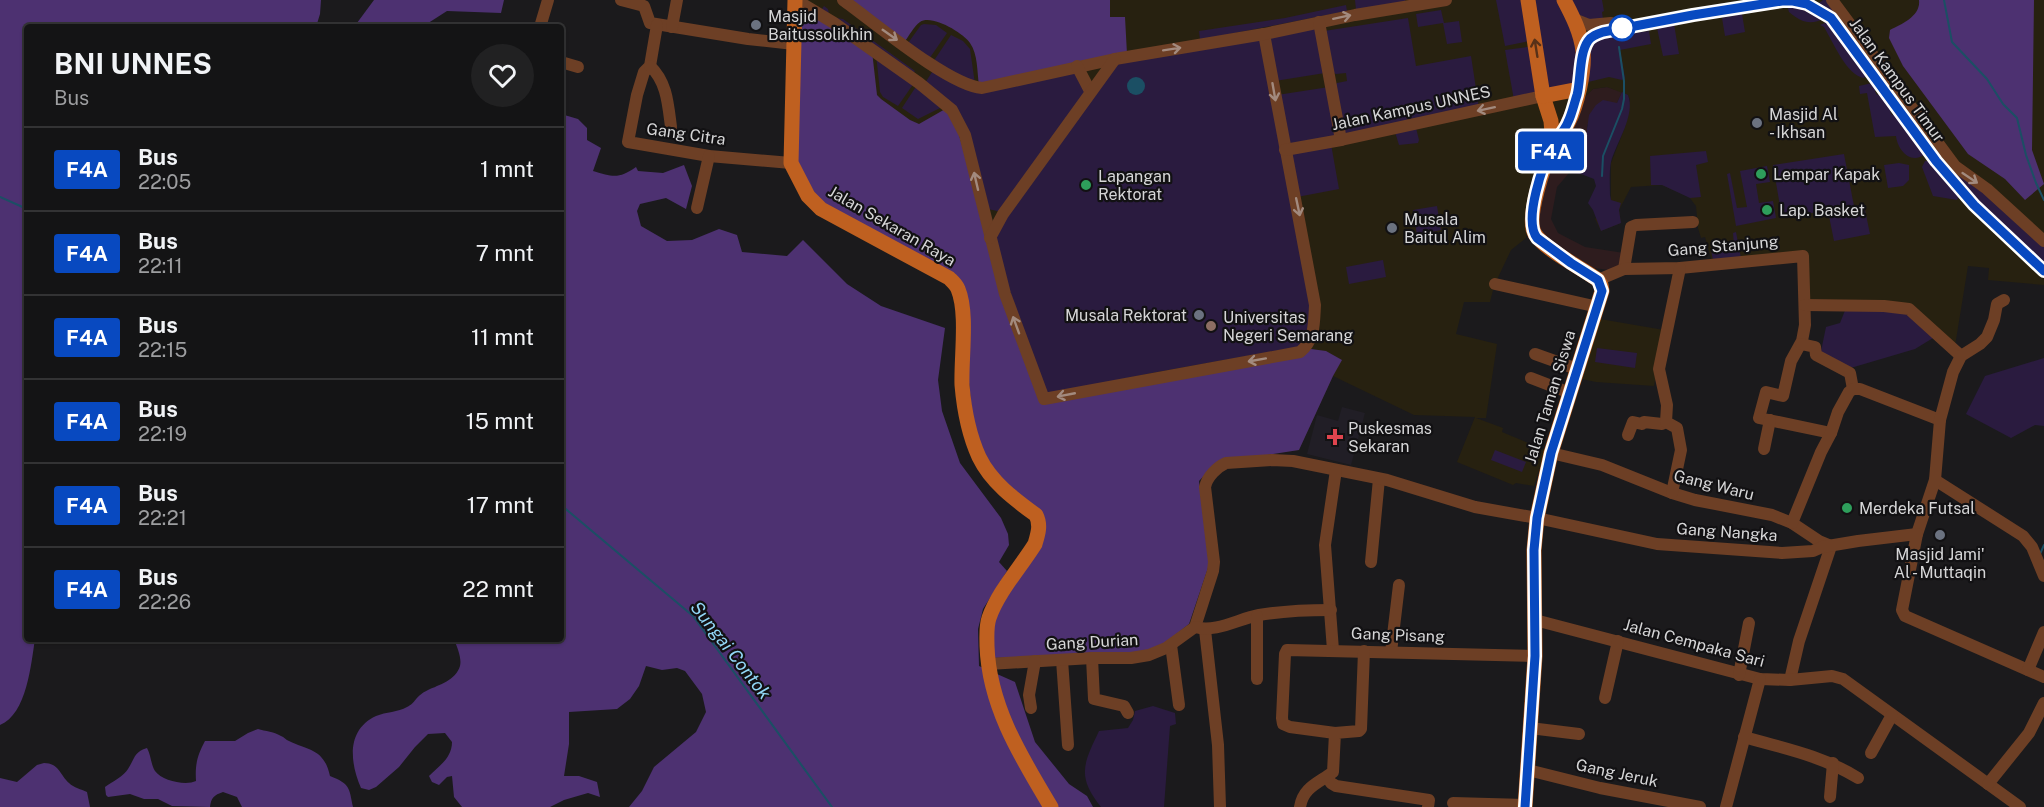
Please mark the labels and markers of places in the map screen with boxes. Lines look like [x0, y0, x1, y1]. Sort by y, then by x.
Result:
place label: Masjid Baitussolikhin [768, 7, 873, 44]
unlabelled marker [1609, 15, 1635, 41]
marker: Masjid Baitussolikhin [749, 18, 763, 32]
place label: Masjid Al - Ikhsan [1769, 105, 1838, 142]
marker: Masjid Al - Ikhsan [1750, 116, 1764, 130]
place label: Lempar Kapak [1773, 165, 1880, 184]
place label: Lapangan Rektorat [1098, 167, 1171, 204]
marker: Lempar Kapak [1754, 167, 1768, 181]
marker: Lapangan Rektorat [1079, 178, 1093, 192]
place label: Lap. Basket [1779, 201, 1865, 220]
marker: Lap. Basket [1760, 203, 1774, 217]
place label: Musala Baitul Alim [1404, 210, 1486, 247]
marker: Musala Baitul Alim [1385, 221, 1399, 235]
place label: Musala Rektorat [1065, 306, 1187, 325]
marker: Musala Rektorat [1192, 308, 1206, 322]
place label: Universitas Negeri Semarang [1223, 308, 1353, 345]
marker: Universitas Negeri Semarang [1204, 319, 1218, 333]
place label: Puskesmas Sekaran [1348, 419, 1432, 456]
marker: Puskesmas Sekaran [1326, 428, 1344, 446]
place label: Merdeka Futsal [1859, 499, 1975, 518]
marker: Merdeka Futsal [1840, 501, 1854, 515]
marker: Masjid Jami' Al - Muttaqin [1933, 528, 1947, 542]
place label: Masjid Jami' Al - Muttaqin [1894, 545, 1986, 582]

